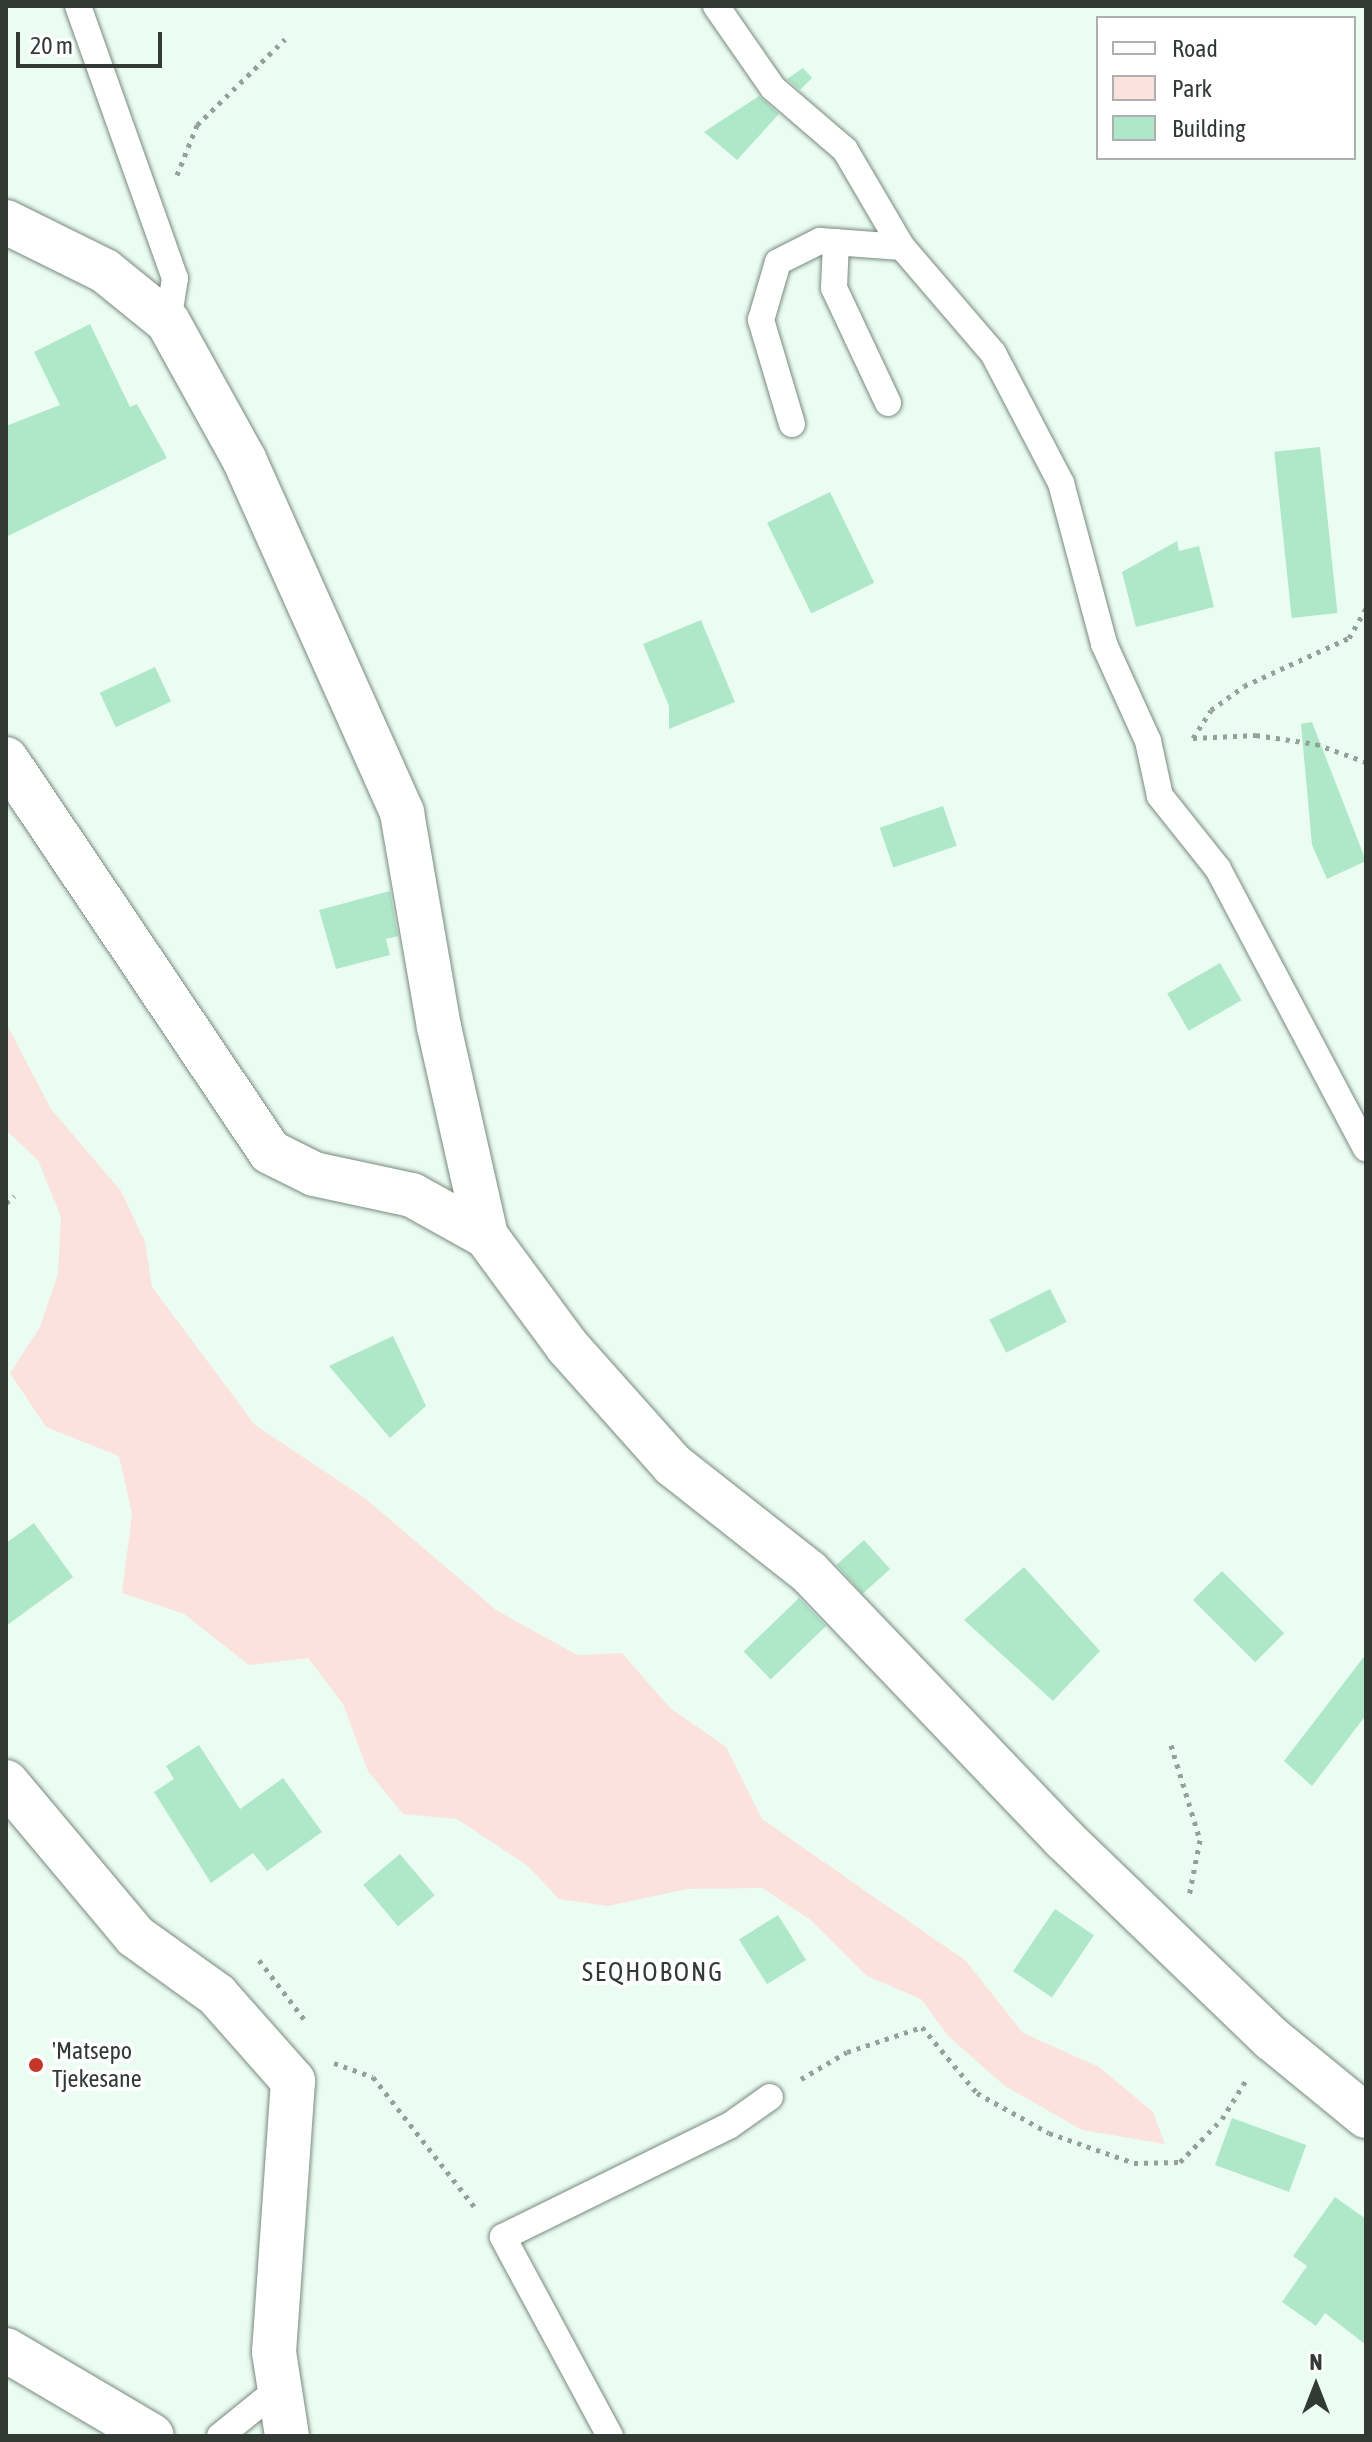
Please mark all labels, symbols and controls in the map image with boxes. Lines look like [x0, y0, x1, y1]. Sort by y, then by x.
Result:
scale bar [20, 16, 166, 66]
legend [1096, 16, 1356, 160]
text: 20 m [30, 32, 73, 59]
text: Road [1172, 35, 1218, 62]
text: Park [1172, 75, 1212, 102]
text: Building [1172, 115, 1245, 142]
district label: SEQHOBONG [582, 1957, 724, 1989]
place label: 'Matsepo Tjekesane [52, 2037, 142, 2093]
marker: 'Matsepo Tjekesane [27, 2056, 45, 2074]
north arrow [1276, 2346, 1356, 2426]
text: N [1310, 2349, 1322, 2375]

